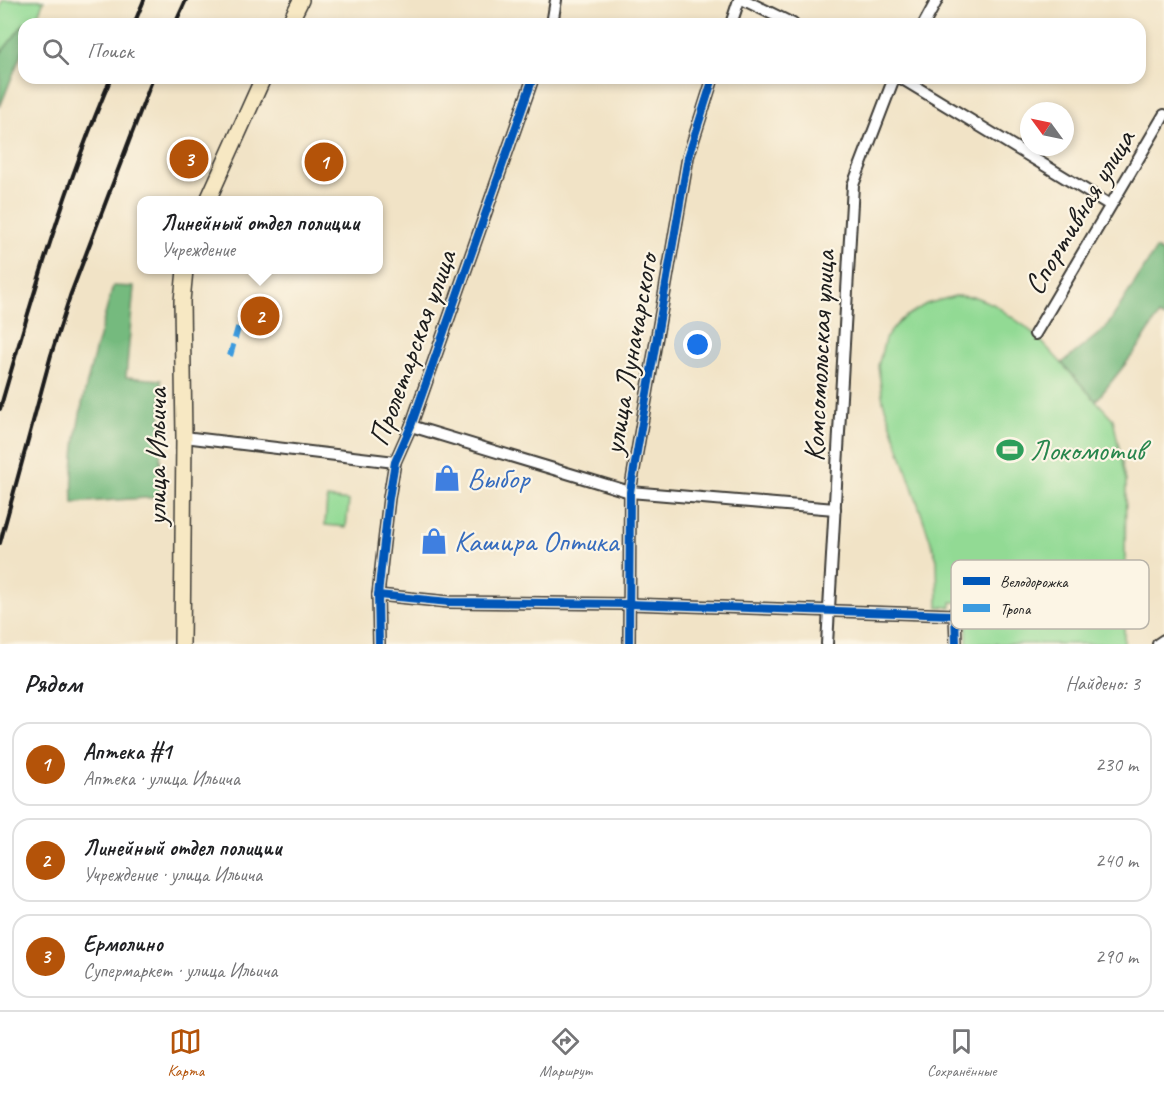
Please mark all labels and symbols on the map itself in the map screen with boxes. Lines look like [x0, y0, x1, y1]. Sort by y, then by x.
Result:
north arrow [1020, 102, 1074, 156]
street label: Спортивная улица [1015, 121, 1144, 301]
pin: 3 [170, 136, 208, 182]
pin: 1 [304, 140, 344, 184]
street label: Пролетарская улица [359, 243, 466, 451]
street label: улица Луначарского [593, 247, 667, 459]
street label: Комсомольская улица [794, 247, 844, 463]
pin: 2 [240, 294, 280, 338]
your location [683, 330, 712, 359]
street label: улица Ильича [137, 386, 175, 528]
place label: Локомотив [1030, 431, 1151, 469]
sports icon: Локомотив [995, 435, 1025, 465]
place label: Выбор [467, 459, 531, 497]
shop icon: Выбор [432, 463, 462, 493]
place label: Кашира Оптика [454, 522, 620, 560]
shop icon: Кашира Оптика [419, 526, 449, 556]
legend [951, 560, 1149, 629]
text: Велодорожка [1000, 572, 1069, 592]
text: Тропа [1000, 599, 1032, 619]

